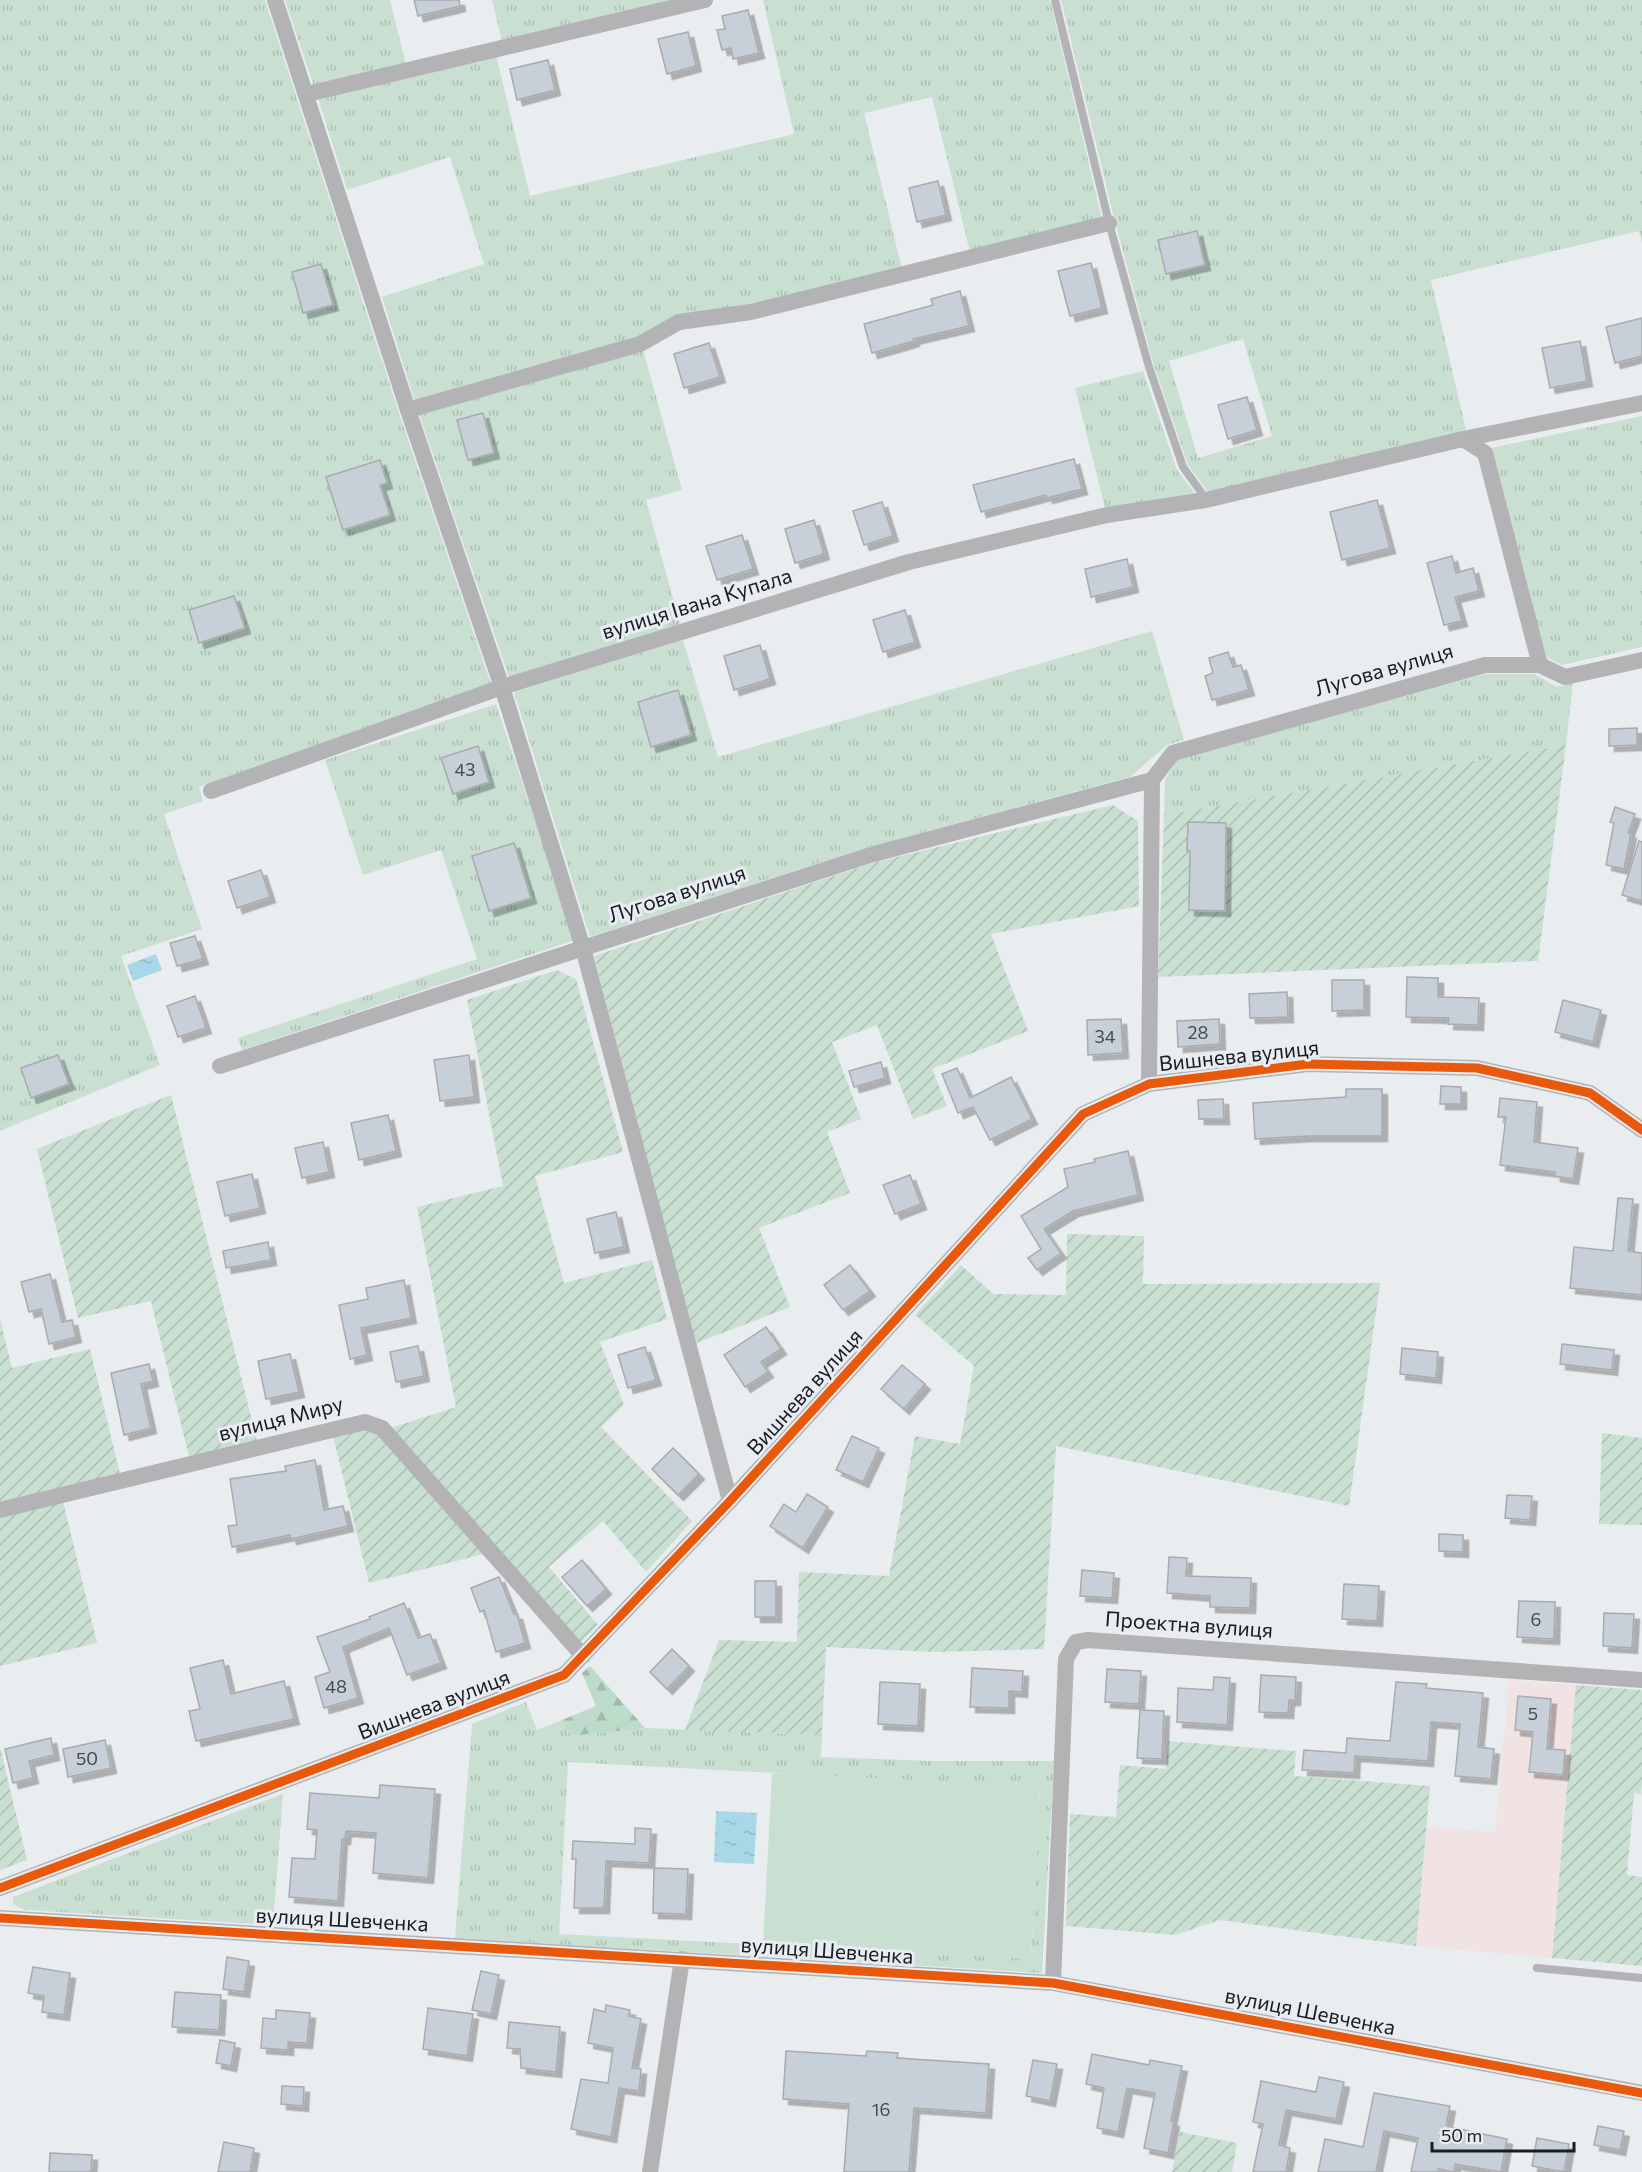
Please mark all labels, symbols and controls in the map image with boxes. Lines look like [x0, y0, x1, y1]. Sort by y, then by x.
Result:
street label: вулиця Івана Купала [598, 562, 795, 643]
street label: Лугова вулиця [1311, 637, 1456, 700]
house number: 43 [454, 758, 476, 780]
street label: Лугова вулиця [605, 859, 748, 927]
house number: 28 [1188, 1021, 1209, 1043]
house number: 34 [1094, 1025, 1116, 1047]
street label: Вишнева вулиця [1158, 1034, 1320, 1075]
street label: Вишнева вулиця [741, 1323, 867, 1459]
street label: вулиця Миру [216, 1390, 346, 1445]
street label: Проектна вулиця [1104, 1605, 1274, 1642]
house number: 6 [1531, 1608, 1541, 1630]
street label: Вишнева вулиця [354, 1663, 513, 1744]
house number: 48 [325, 1675, 347, 1697]
house number: 5 [1528, 1702, 1538, 1724]
house number: 50 [76, 1747, 98, 1769]
street label: вулиця Шевченка [255, 1901, 429, 1936]
street label: вулиця Шевченка [740, 1931, 914, 1968]
street label: вулиця Шевченка [1223, 1982, 1398, 2039]
house number: 16 [872, 2098, 890, 2120]
scale bar [1432, 2115, 1574, 2153]
text: 50 m [1441, 2124, 1482, 2146]

